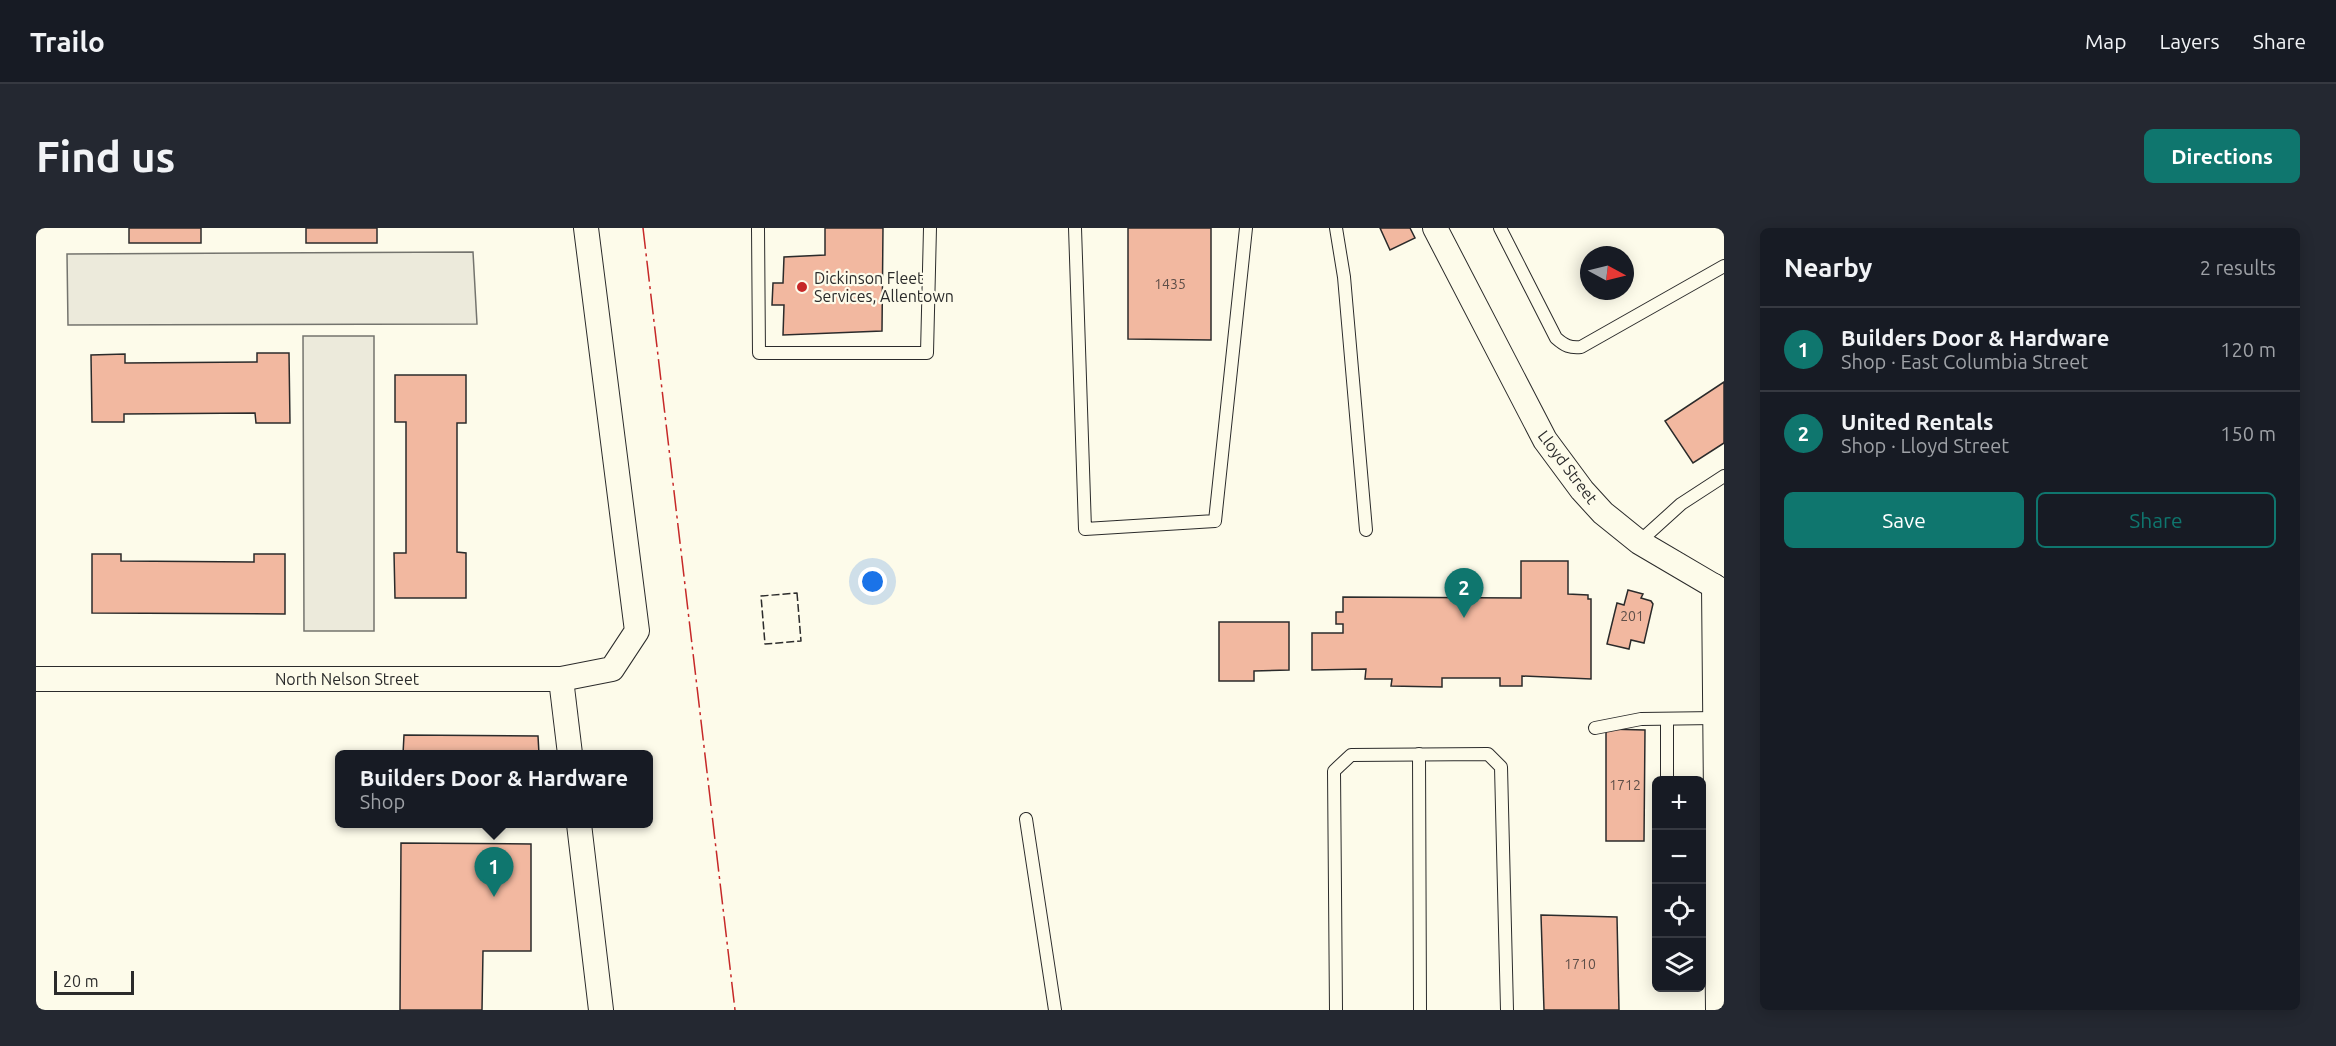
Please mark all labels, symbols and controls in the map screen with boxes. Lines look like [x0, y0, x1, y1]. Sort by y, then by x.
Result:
text: Trailo [30, 26, 105, 57]
text: Map [2085, 29, 2126, 53]
text: Layers [2159, 29, 2220, 53]
text: Share [2253, 29, 2306, 53]
button: Directions [2144, 129, 2300, 183]
text: Find us [36, 133, 175, 180]
north arrow [1580, 246, 1634, 300]
text: Nearby [1784, 253, 1872, 282]
text: 2 results [2200, 256, 2276, 279]
place label: Dickinson Fleet Services, Allentown [814, 269, 954, 305]
house number: 1435 [1154, 276, 1186, 292]
marker: Dickinson Fleet Services, Allentown [795, 280, 809, 294]
text: Builders Door & Hardware [1841, 325, 2109, 350]
text: 1 [1798, 338, 1809, 361]
text: 120 m [2220, 338, 2276, 361]
text: Shop · East Columbia Street [1841, 350, 2088, 373]
text: United Rentals [1841, 409, 1993, 434]
text: 2 [1798, 422, 1809, 445]
text: 150 m [2220, 422, 2276, 445]
street label: Lloyd Street [1535, 427, 1602, 508]
text: Shop · Lloyd Street [1841, 434, 2009, 457]
button: Save [1784, 492, 2024, 548]
button: Share [2036, 492, 2276, 548]
your location [858, 567, 887, 596]
pin: 2 [1444, 568, 1484, 618]
house number: 201 [1620, 608, 1644, 624]
street label: North Nelson Street [275, 670, 420, 688]
popup [335, 750, 653, 828]
text: Builders Door & Hardware [360, 765, 628, 790]
map controls [1652, 776, 1706, 992]
button: + [1652, 776, 1706, 830]
house number: 1712 [1609, 777, 1641, 793]
text: Shop [360, 790, 405, 813]
button: − [1652, 830, 1706, 884]
pin: 1 [474, 848, 514, 897]
button: locate [1652, 884, 1706, 938]
button: layers [1652, 938, 1706, 992]
house number: 1710 [1564, 956, 1596, 972]
scale bar [54, 968, 134, 996]
text: 20 m [63, 972, 99, 990]

